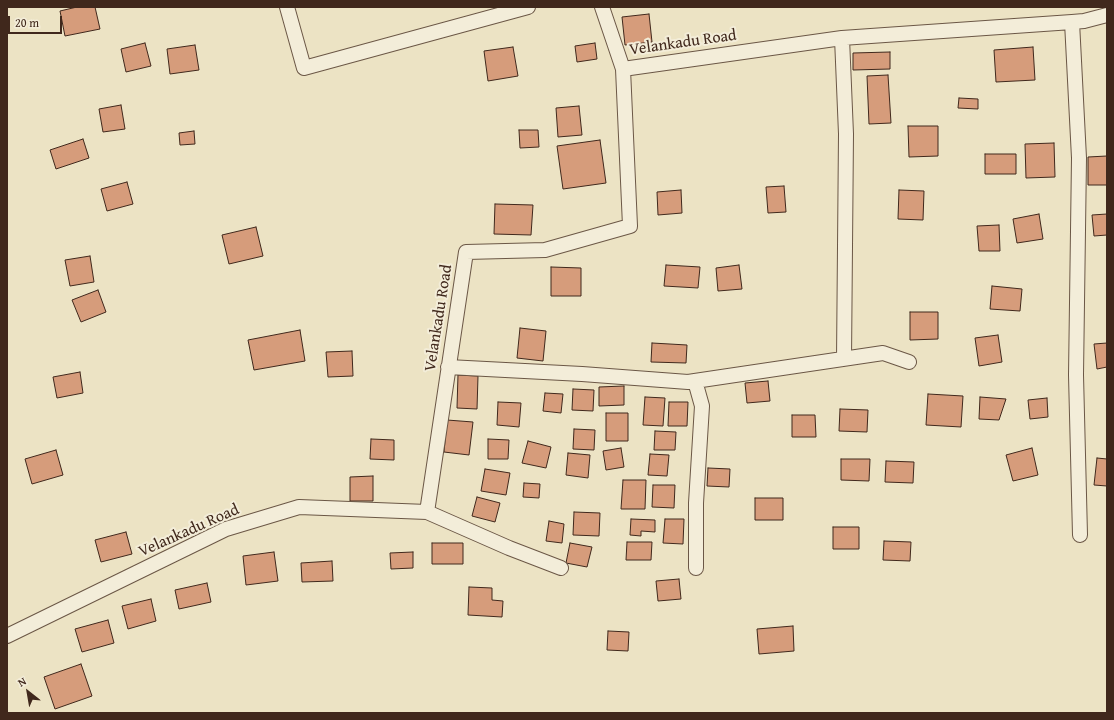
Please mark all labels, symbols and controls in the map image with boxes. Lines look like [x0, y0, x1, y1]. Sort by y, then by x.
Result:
scale bar [10, 8, 64, 34]
text: 20 m [15, 14, 39, 31]
street label: Velankadu Road [628, 26, 738, 60]
street label: Velankadu Road [421, 263, 457, 373]
street label: Velankadu Road [136, 500, 242, 562]
north arrow [8, 672, 48, 712]
text: N [15, 673, 29, 690]

